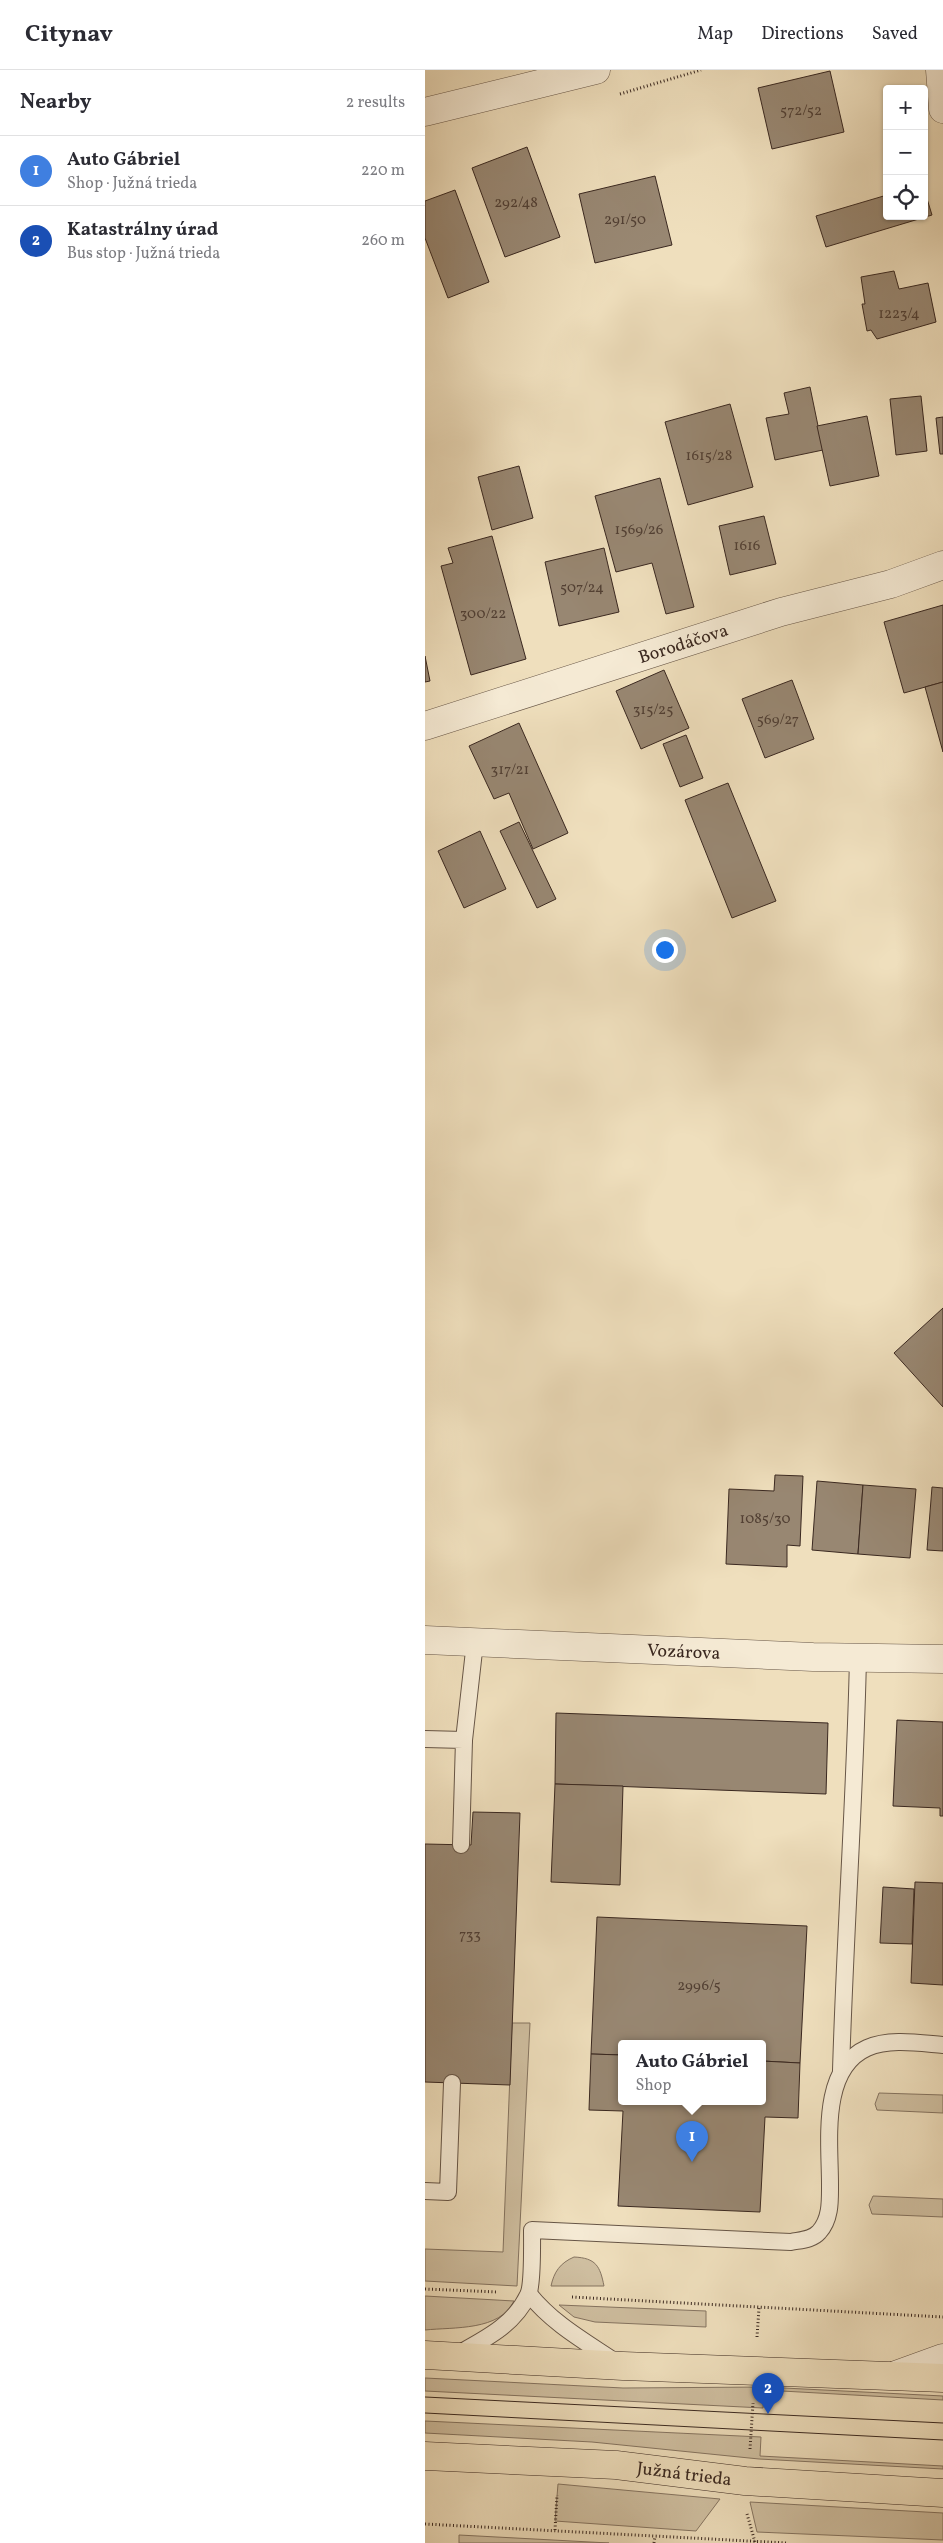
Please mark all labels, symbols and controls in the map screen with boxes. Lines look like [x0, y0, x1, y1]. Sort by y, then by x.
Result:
text: Citynav [25, 18, 113, 52]
text: Map [697, 22, 733, 47]
text: Directions [761, 22, 844, 47]
text: Saved [872, 22, 918, 47]
map controls [883, 85, 928, 220]
button: + [883, 85, 928, 130]
text: Nearby [20, 88, 91, 117]
text: 2 results [346, 92, 405, 114]
house number: 572/52 [780, 101, 822, 122]
button: − [883, 130, 928, 175]
text: Auto Gábriel [67, 147, 180, 173]
text: 1 [33, 160, 39, 182]
text: 220 m [361, 160, 405, 182]
text: Shop · Južná trieda [67, 173, 197, 195]
button: locate [883, 175, 928, 220]
house number: 292/48 [494, 193, 538, 214]
house number: 291/50 [604, 210, 646, 231]
text: Katastrálny úrad [67, 217, 218, 243]
text: 2 [32, 230, 40, 252]
text: 260 m [361, 230, 405, 252]
text: Bus stop · Južná trieda [67, 243, 220, 265]
house number: 1223/4 [878, 304, 920, 325]
house number: 1615/28 [686, 446, 732, 467]
house number: 1569/26 [615, 520, 663, 541]
house number: 1616 [734, 536, 760, 557]
house number: 507/24 [560, 578, 604, 599]
house number: 300/22 [460, 604, 506, 625]
street label: Borodáčova [635, 619, 732, 671]
house number: 315/25 [633, 700, 673, 721]
house number: 569/27 [757, 710, 799, 731]
house number: 317/21 [491, 760, 529, 781]
your location [652, 937, 678, 963]
house number: 1085/30 [740, 1509, 790, 1530]
street label: Vozárova [646, 1639, 721, 1667]
house number: 733 [459, 1925, 481, 1946]
house number: 2996/5 [677, 1976, 721, 1997]
popup [618, 2040, 766, 2105]
text: Auto Gábriel [635, 2049, 749, 2075]
text: Shop [635, 2075, 672, 2097]
pin: 1 [676, 2121, 708, 2162]
pin: 2 [752, 2373, 784, 2414]
street label: Južná trieda [635, 2457, 733, 2493]

